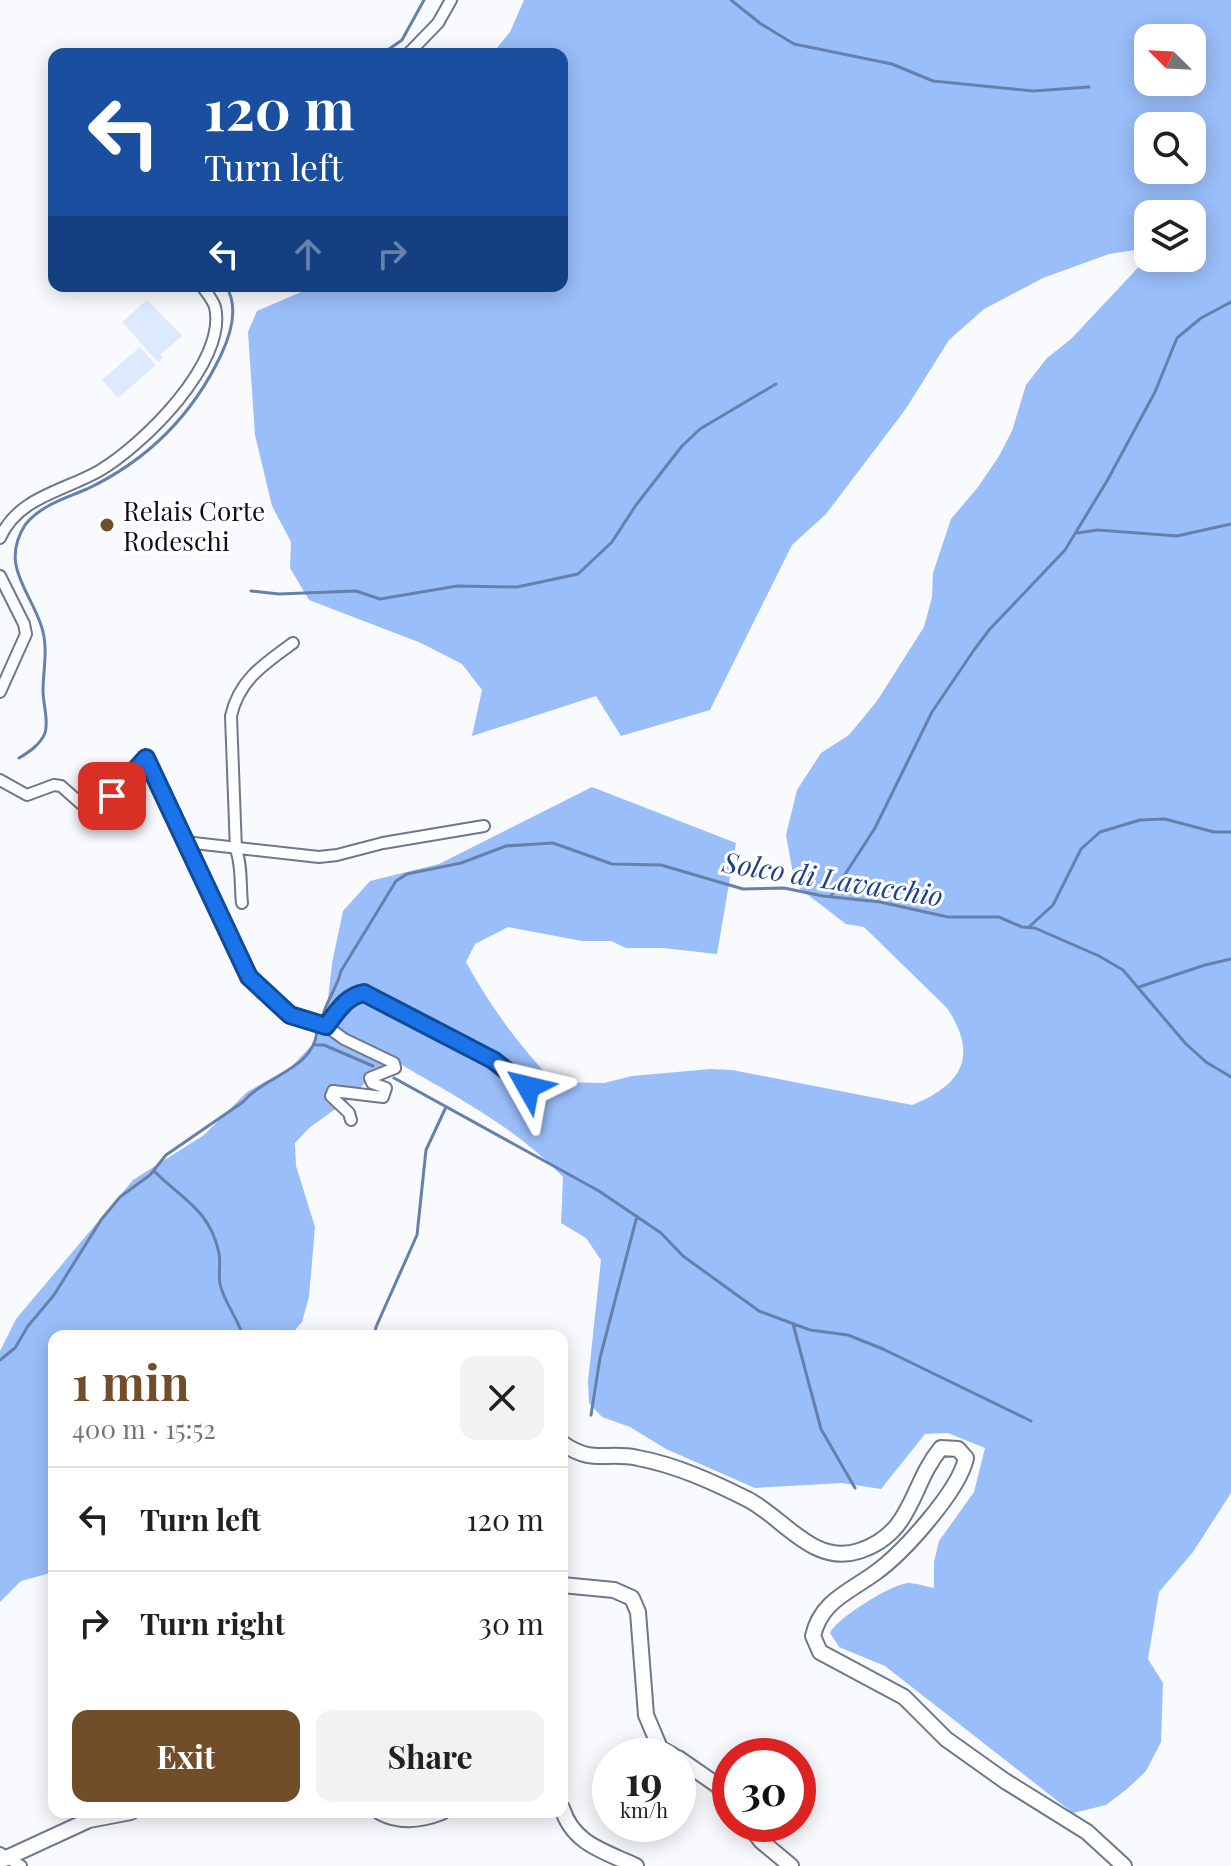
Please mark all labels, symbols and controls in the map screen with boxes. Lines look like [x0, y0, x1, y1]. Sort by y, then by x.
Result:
north arrow [1134, 24, 1206, 96]
map controls [1134, 24, 1206, 272]
text: 120 m [204, 70, 355, 145]
icon: left [72, 80, 176, 184]
button: search [1134, 112, 1206, 184]
text: Turn left [204, 142, 343, 190]
button: layers [1134, 200, 1206, 272]
icon: left [202, 232, 246, 276]
icon: ahead [286, 232, 330, 276]
icon: right [370, 232, 414, 276]
place label: Relais Corte Rodeschi [123, 493, 265, 558]
marker: Relais Corte Rodeschi [98, 516, 116, 534]
pin [78, 762, 146, 830]
icon: arrive [90, 774, 134, 818]
water label: Solco di Lavacchio [719, 842, 946, 914]
position arrow [486, 1045, 570, 1129]
text: 1 min [72, 1349, 190, 1413]
button: close [460, 1356, 544, 1440]
text: 400 m · 15:52 [72, 1411, 216, 1446]
icon: left [72, 1497, 116, 1541]
text: Turn left [140, 1499, 261, 1539]
text: 120 m [466, 1499, 544, 1539]
icon: right [72, 1601, 116, 1645]
text: Turn right [140, 1603, 285, 1643]
text: 30 m [478, 1603, 544, 1643]
button: Exit [72, 1710, 300, 1802]
button: Share [316, 1710, 544, 1802]
speed limit sign: 30 [712, 1738, 816, 1842]
text: 19 [625, 1753, 663, 1806]
text: km/h [620, 1796, 668, 1823]

